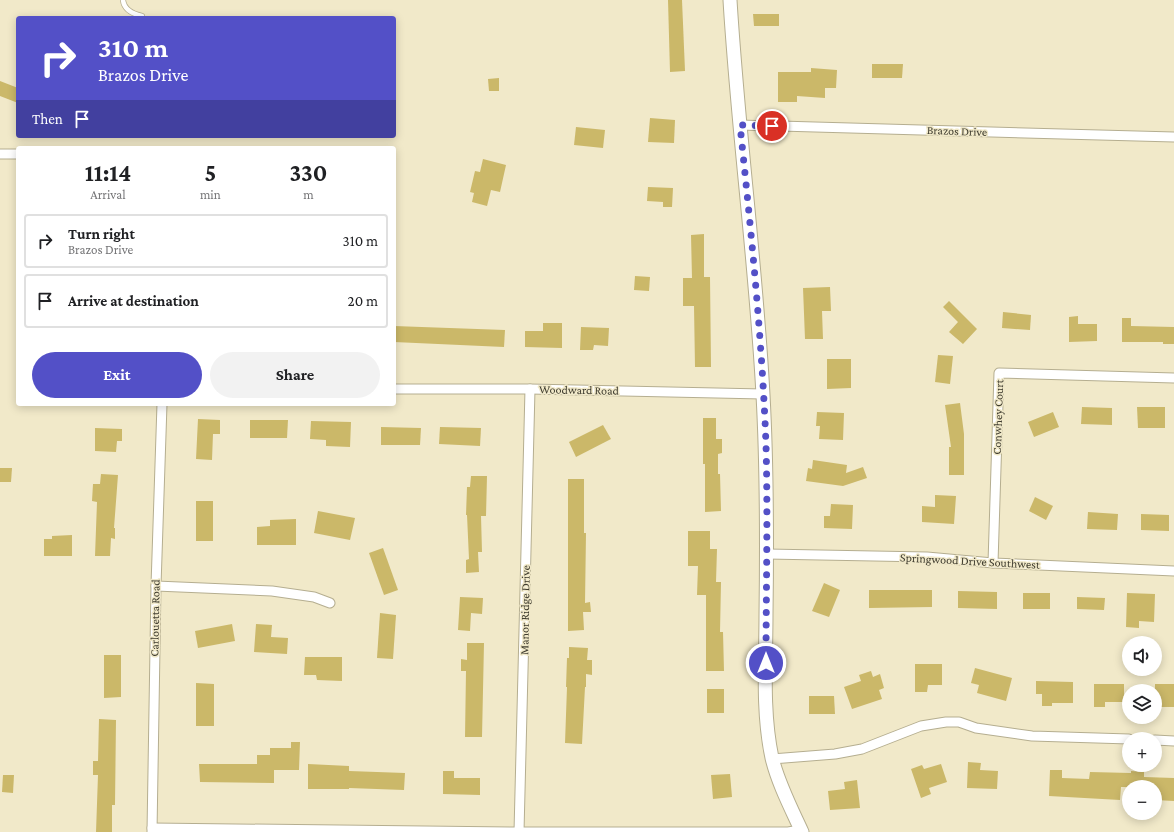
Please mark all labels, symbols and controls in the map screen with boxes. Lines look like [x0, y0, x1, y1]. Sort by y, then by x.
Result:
icon: right [32, 32, 84, 84]
text: 310 m [98, 32, 168, 63]
text: Brazos Drive [98, 65, 188, 85]
icon: arrive [71, 108, 93, 130]
pin [755, 109, 789, 143]
text: Then [32, 111, 63, 127]
icon: arrive [761, 115, 783, 137]
street label: Brazos Drive [927, 123, 987, 139]
text: 11:14 [85, 159, 131, 186]
text: 5 [204, 159, 216, 186]
text: 330 [289, 159, 327, 186]
text: Arrival [90, 187, 126, 202]
text: min [200, 187, 221, 202]
text: m [303, 187, 314, 202]
text: Turn right [68, 226, 135, 242]
icon: right [34, 230, 56, 252]
text: 310 m [343, 233, 378, 249]
text: Brazos Drive [68, 242, 133, 257]
icon: arrive [34, 290, 56, 312]
text: Arrive at destination [68, 293, 199, 309]
text: 20 m [348, 293, 378, 309]
button: Exit [32, 352, 202, 398]
button: Share [210, 352, 380, 398]
street label: Conwhey Court [990, 378, 1006, 455]
street label: Woodward Road [539, 382, 620, 398]
street label: Springwood Drive Southwest [900, 550, 1041, 572]
street label: Manor Ridge Drive [517, 565, 533, 655]
street label: Carlouetta Road [147, 578, 163, 657]
map controls [1122, 636, 1162, 820]
button: sound [1122, 636, 1162, 676]
position arrow [745, 642, 787, 684]
button: layers [1122, 684, 1162, 724]
button: + [1122, 732, 1162, 772]
button: − [1122, 780, 1162, 820]

